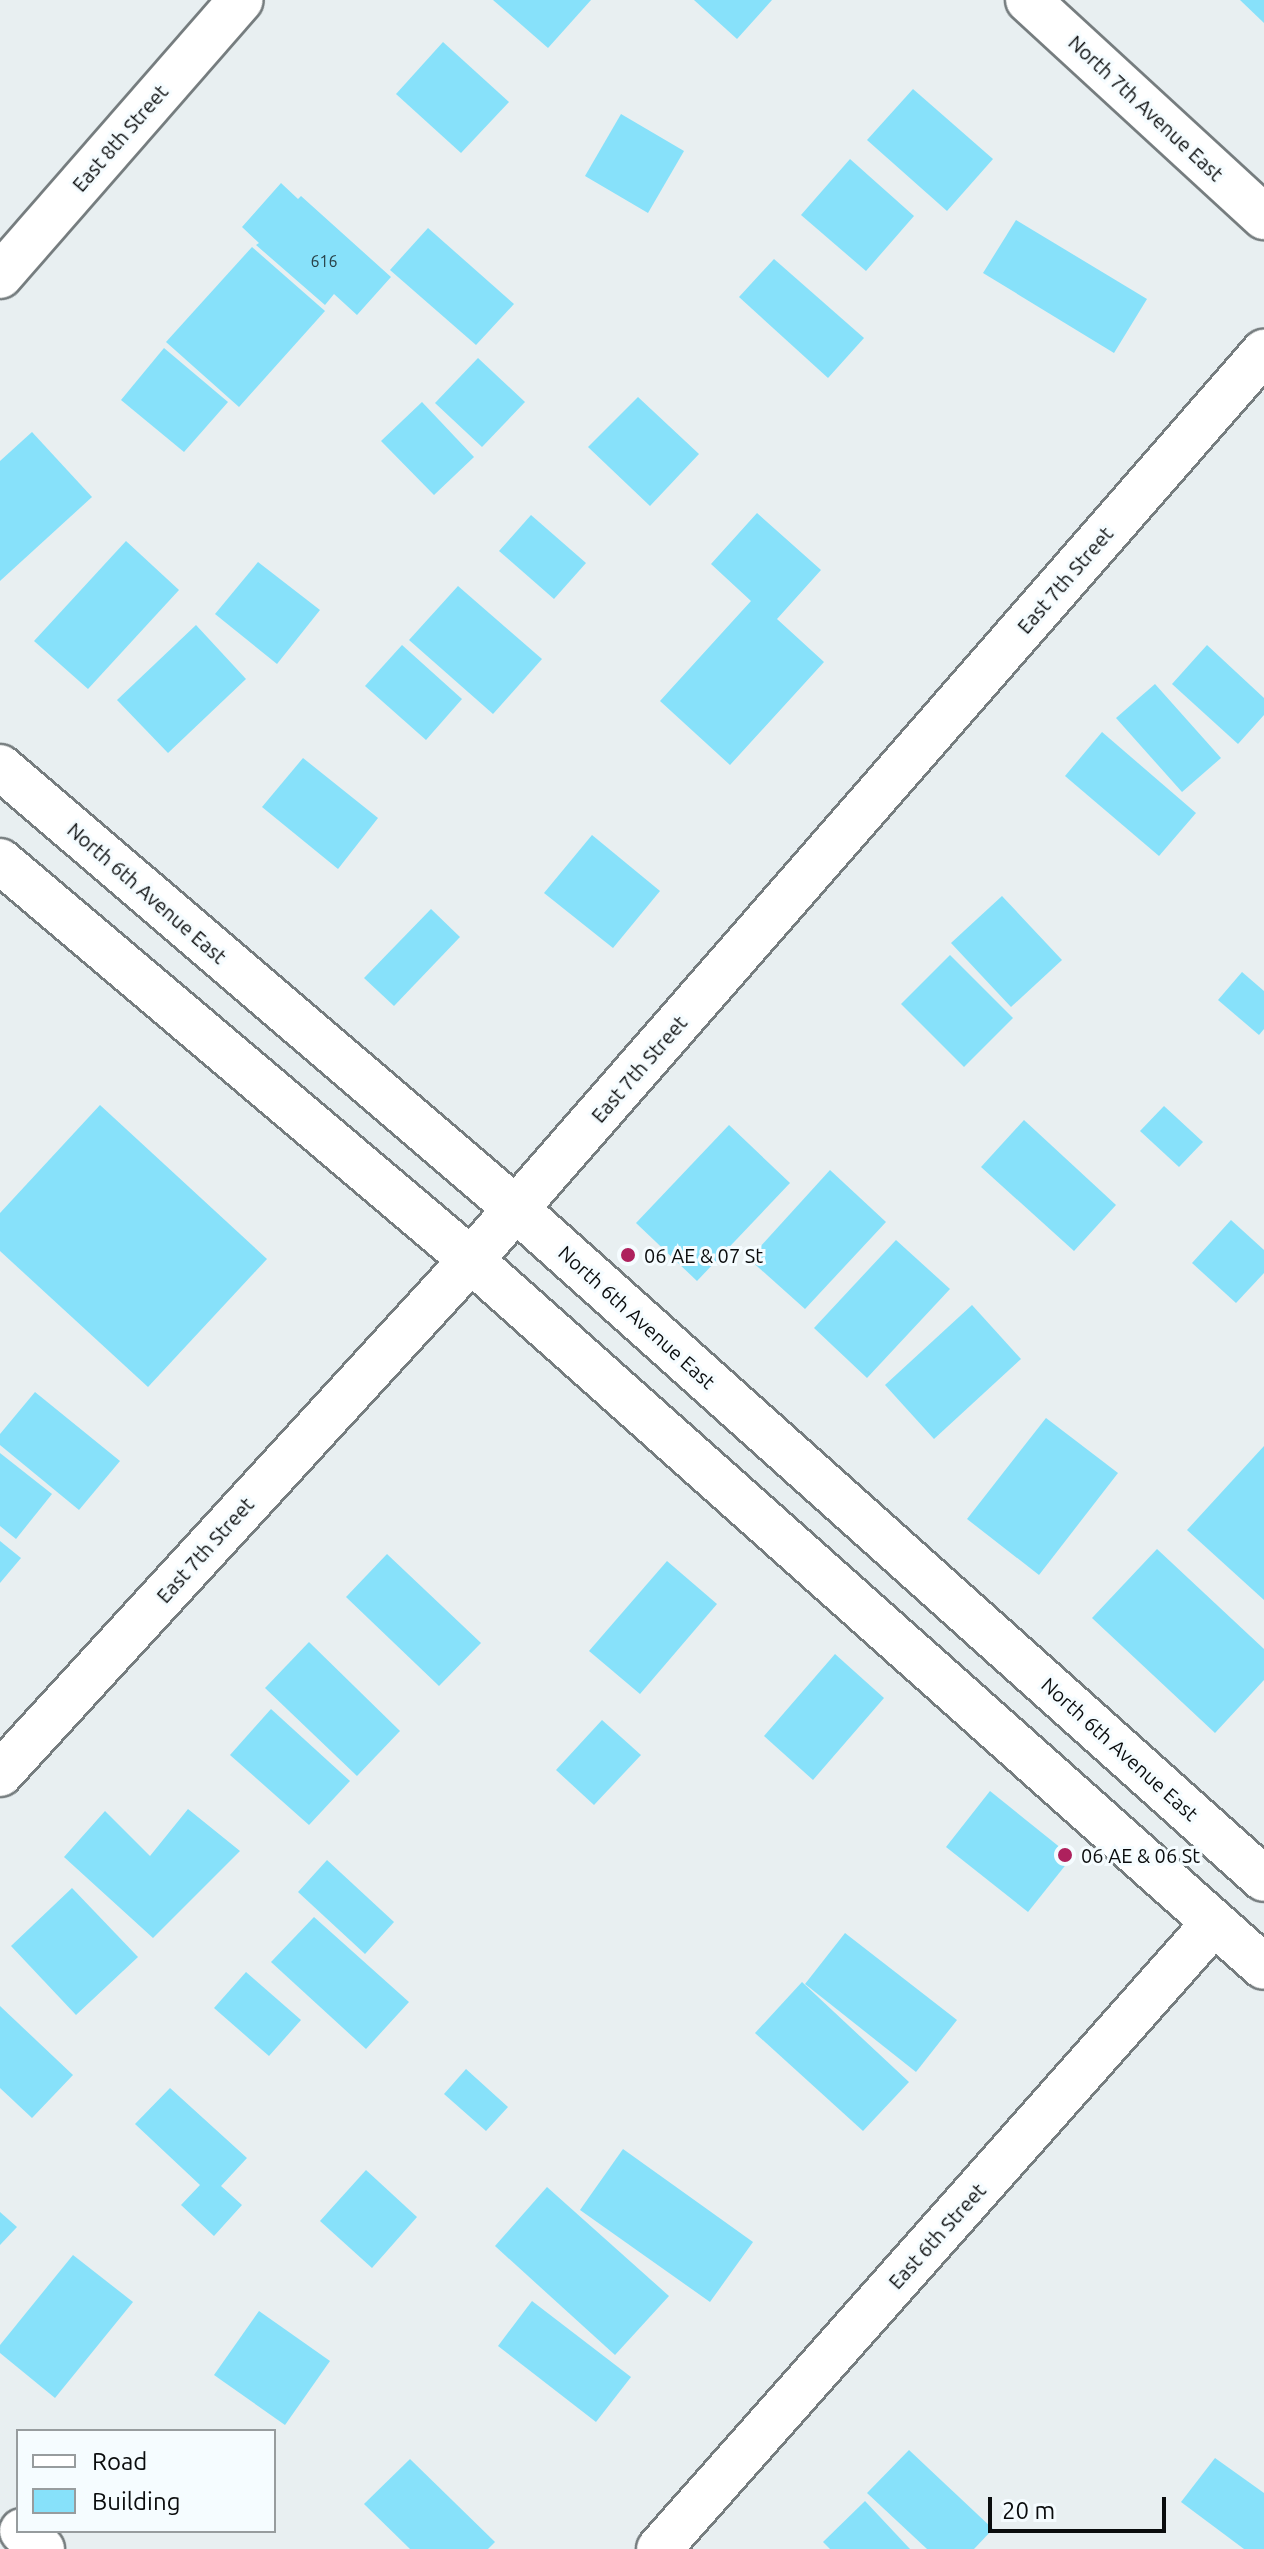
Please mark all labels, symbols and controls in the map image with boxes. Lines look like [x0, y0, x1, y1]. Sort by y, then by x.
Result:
street label: North 7th Avenue East [1064, 30, 1228, 186]
street label: East 8th Street [67, 80, 173, 196]
house number: 616 [310, 251, 338, 271]
street label: East 7th Street [1012, 522, 1118, 638]
street label: North 6th Avenue East [63, 818, 231, 968]
street label: East 7th Street [586, 1011, 692, 1127]
street label: North 6th Avenue East [554, 1240, 720, 1394]
place label: 06 AE & 07 St [644, 1243, 763, 1267]
marker: 06 AE & 07 St [619, 1246, 637, 1264]
street label: East 7th Street [151, 1492, 259, 1608]
street label: North 6th Avenue East [1037, 1672, 1203, 1826]
place label: 06 AE & 06 St [1081, 1843, 1200, 1867]
marker: 06 AE & 06 St [1056, 1846, 1074, 1864]
street label: East 6th Street [883, 2178, 991, 2294]
legend [16, 2429, 276, 2533]
text: Road [92, 2448, 147, 2475]
scale bar [992, 2481, 1170, 2531]
text: Building [92, 2488, 180, 2515]
text: 20 m [1002, 2497, 1055, 2524]

